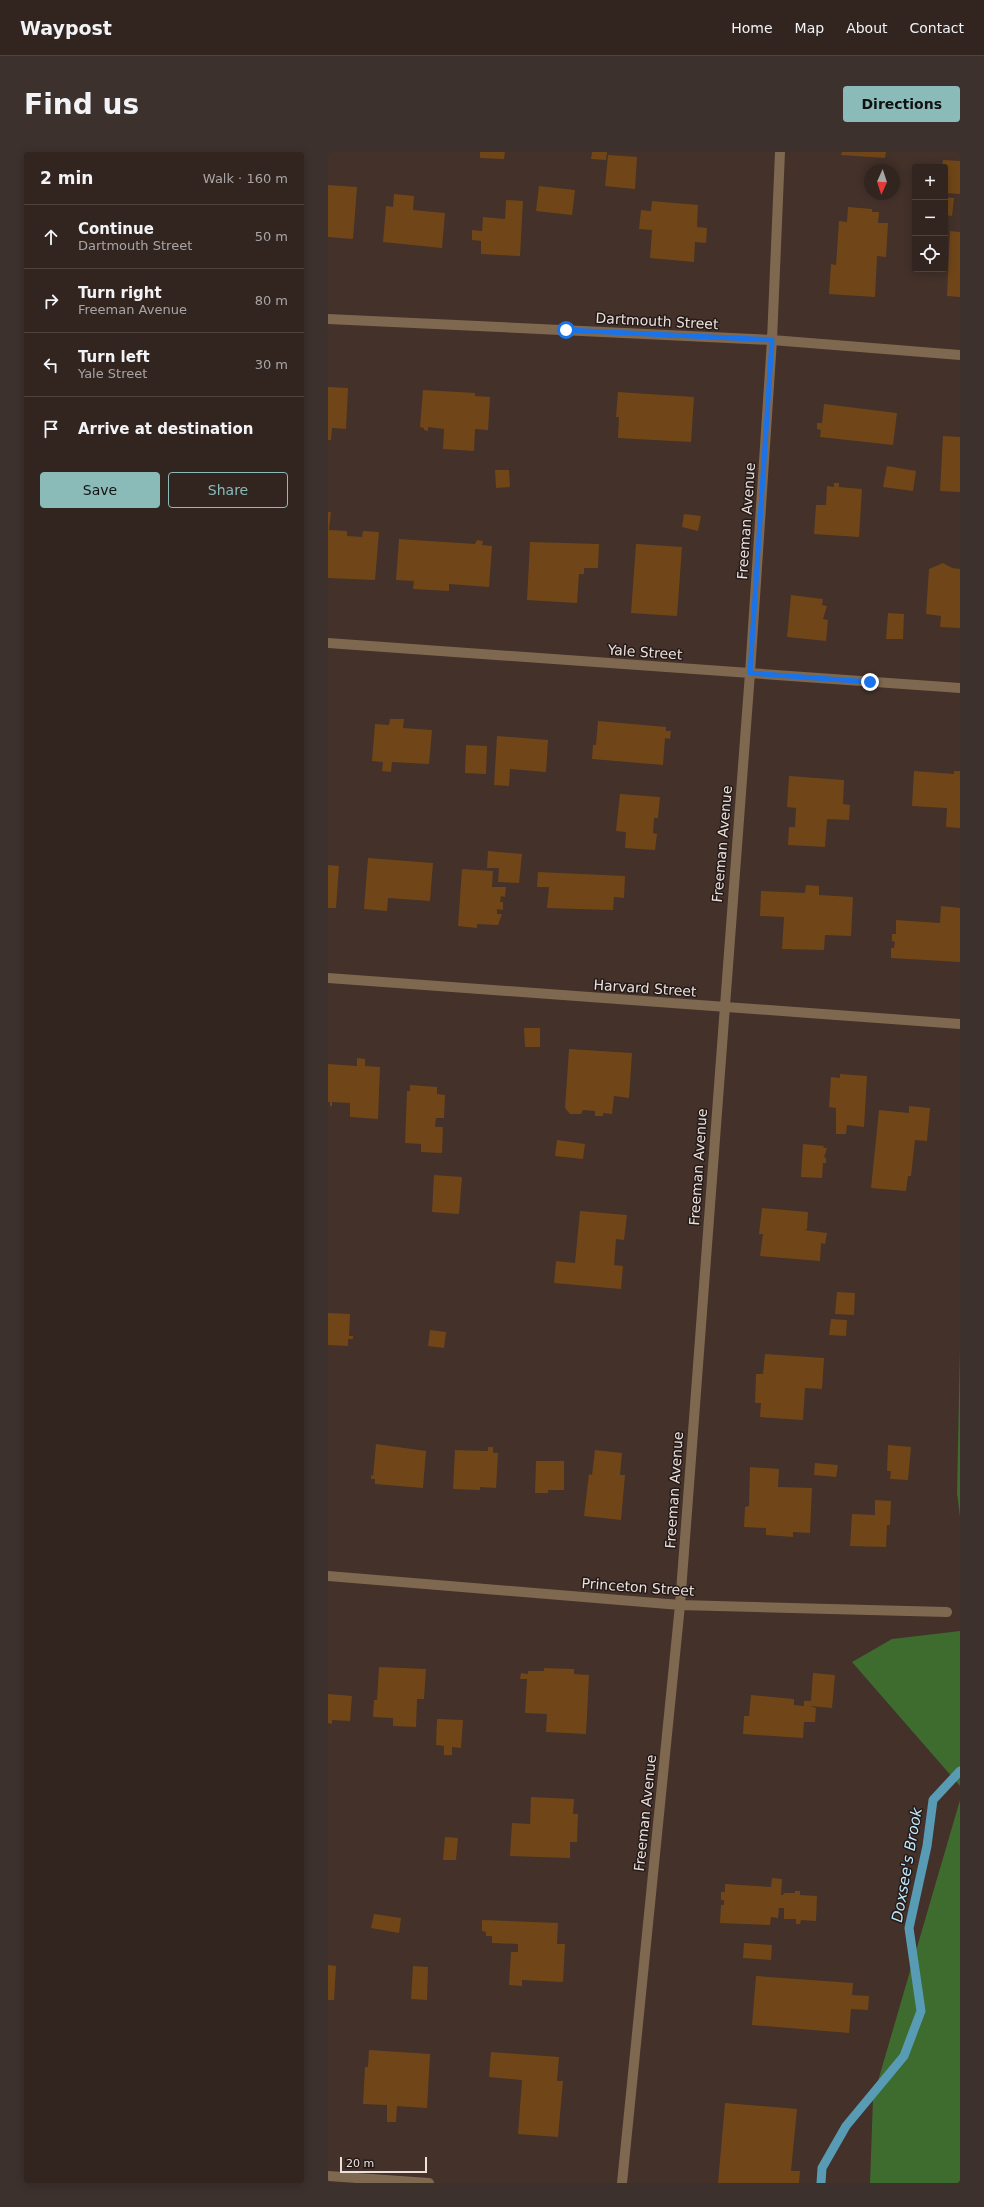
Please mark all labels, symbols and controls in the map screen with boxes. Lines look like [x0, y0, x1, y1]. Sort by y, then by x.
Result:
text: Waypost [20, 17, 112, 39]
text: Home [731, 20, 773, 36]
text: Map [795, 20, 824, 36]
text: About [846, 20, 888, 36]
text: Contact [910, 20, 964, 36]
button: Directions [843, 86, 960, 122]
text: Find us [24, 88, 139, 121]
north arrow [864, 164, 900, 200]
map controls [912, 164, 948, 272]
button: + [912, 164, 948, 200]
text: 2 min [40, 168, 93, 188]
text: Walk · 160 m [203, 171, 288, 186]
button: − [912, 200, 948, 236]
text: Continue [78, 220, 154, 238]
icon: ahead [40, 226, 62, 248]
text: 50 m [255, 229, 288, 244]
button: locate [912, 236, 948, 272]
text: Dartmouth Street [78, 238, 192, 253]
text: Turn right [78, 284, 162, 302]
icon: right [40, 290, 62, 312]
text: 80 m [255, 293, 288, 308]
text: Freeman Avenue [78, 302, 187, 317]
street label: Dartmouth Street [595, 310, 719, 332]
route start [557, 321, 575, 339]
text: Turn left [78, 348, 150, 366]
icon: left [40, 354, 62, 376]
text: 30 m [255, 357, 288, 372]
text: Yale Street [78, 366, 147, 381]
icon: arrive [40, 418, 62, 440]
text: Arrive at destination [78, 420, 253, 438]
street label: Freeman Avenue [734, 462, 758, 580]
button: Save [40, 472, 160, 508]
button: Share [168, 472, 288, 508]
street label: Yale Street [606, 641, 683, 663]
route end [861, 673, 879, 691]
street label: Freeman Avenue [709, 785, 735, 903]
street label: Harvard Street [593, 976, 697, 1000]
street label: Freeman Avenue [686, 1108, 710, 1226]
street label: Freeman Avenue [662, 1431, 686, 1549]
street label: Princeton Street [581, 1575, 695, 1599]
street label: Freeman Avenue [631, 1754, 659, 1872]
water label: Doxsee's Brook [888, 1805, 926, 1924]
scale bar [340, 2155, 427, 2174]
text: 20 m [346, 2157, 374, 2170]

